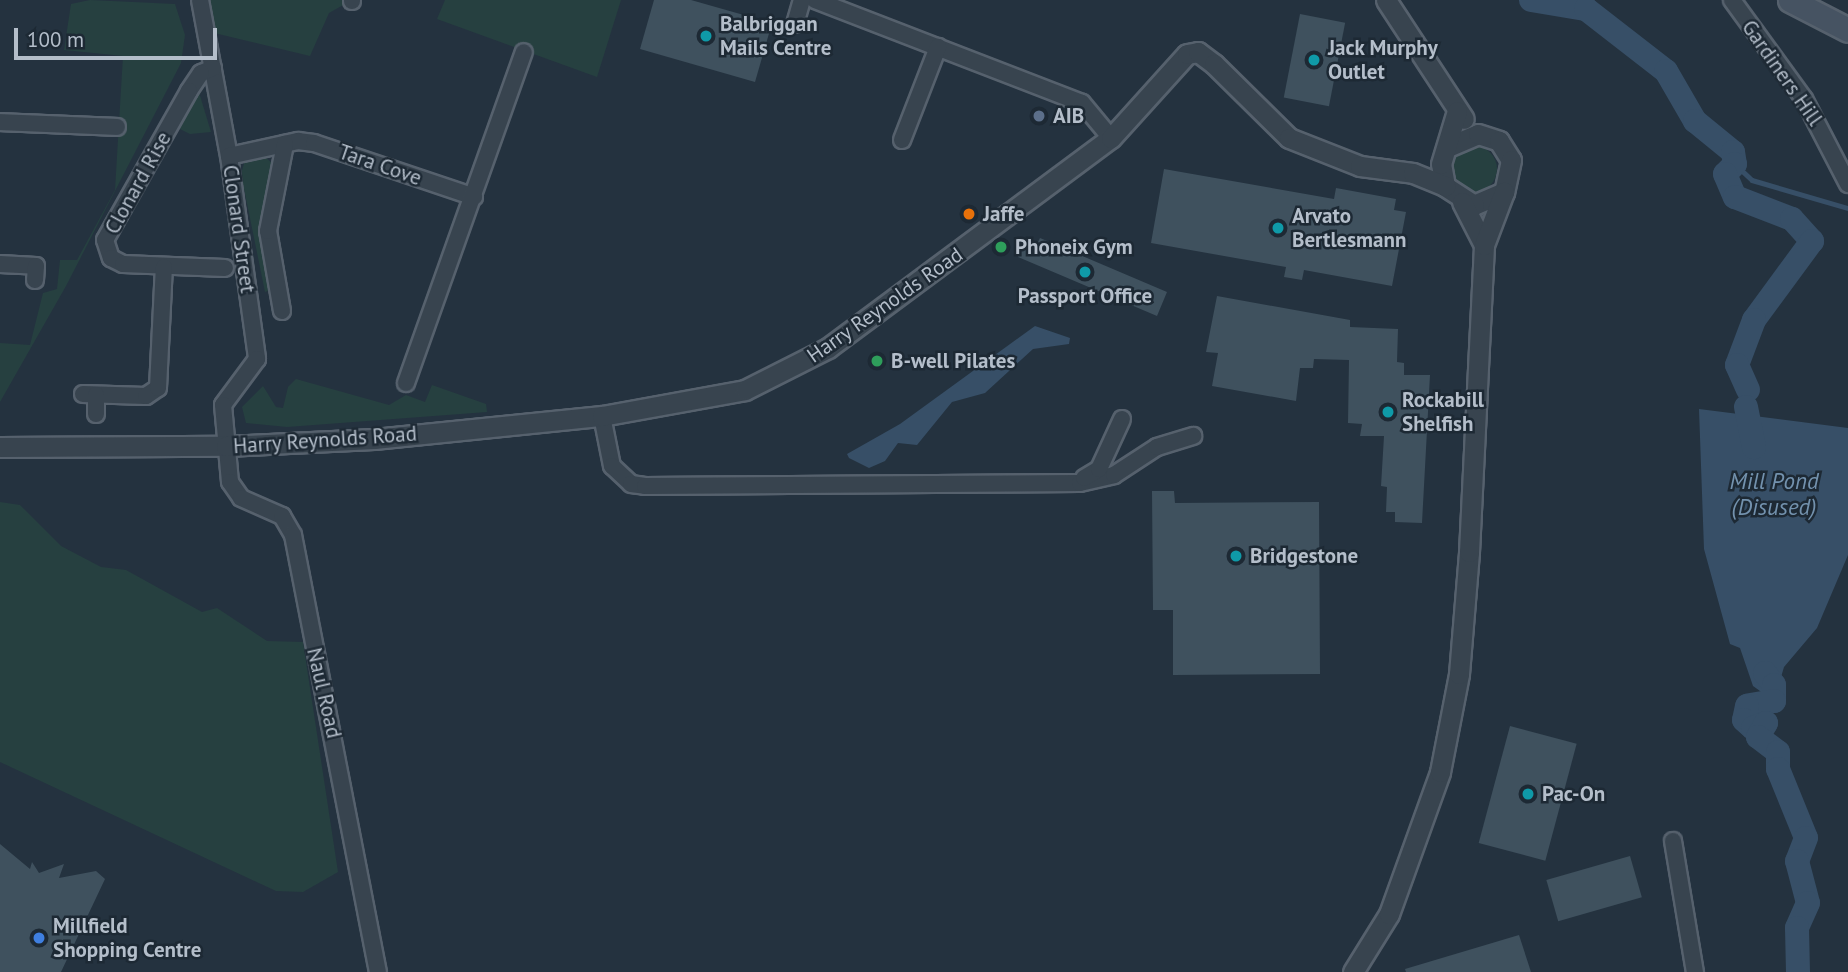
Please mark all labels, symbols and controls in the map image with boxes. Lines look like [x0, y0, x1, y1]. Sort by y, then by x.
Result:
place label: Balbriggan Mails Centre [720, 11, 832, 61]
scale bar [18, 14, 220, 58]
street label: Gardiners Hill [1736, 15, 1828, 131]
text: 100 m [27, 26, 84, 53]
marker: Balbriggan Mails Centre [698, 28, 714, 44]
place label: Jack Murphy Outlet [1328, 35, 1438, 85]
marker: Jack Murphy Outlet [1306, 52, 1322, 68]
place label: AIB [1053, 103, 1084, 129]
marker: AIB [1031, 108, 1047, 124]
street label: Clonard Rise [100, 127, 176, 239]
street label: Tara Cove [335, 139, 425, 191]
street label: Clonard Street [218, 163, 260, 295]
place label: Jaffe [983, 201, 1024, 227]
place label: Arvato Bertlesmann [1292, 203, 1406, 253]
marker: Jaffe [961, 206, 977, 222]
marker: Arvato Bertlesmann [1270, 220, 1286, 236]
place label: Phoneix Gym [1015, 234, 1134, 260]
marker: Phoneix Gym [993, 239, 1009, 255]
street label: Harry Reynolds Road [802, 242, 968, 368]
marker: Passport Office [1077, 264, 1093, 280]
place label: Passport Office [1018, 283, 1152, 309]
place label: B-well Pilates [891, 348, 1015, 374]
marker: B-well Pilates [869, 353, 885, 369]
place label: Rockabill Shelfish [1402, 387, 1484, 437]
marker: Rockabill Shelfish [1380, 404, 1396, 420]
street label: Harry Reynolds Road [232, 421, 418, 459]
water label: Mill Pond (Disused) [1729, 467, 1819, 521]
place label: Bridgestone [1250, 543, 1358, 569]
marker: Bridgestone [1228, 548, 1244, 564]
street label: Naul Road [301, 645, 347, 741]
place label: Pac-On [1542, 781, 1605, 807]
marker: Pac-On [1520, 786, 1536, 802]
place label: Millfield Shopping Centre [53, 913, 202, 963]
marker: Millfield Shopping Centre [31, 930, 47, 946]

